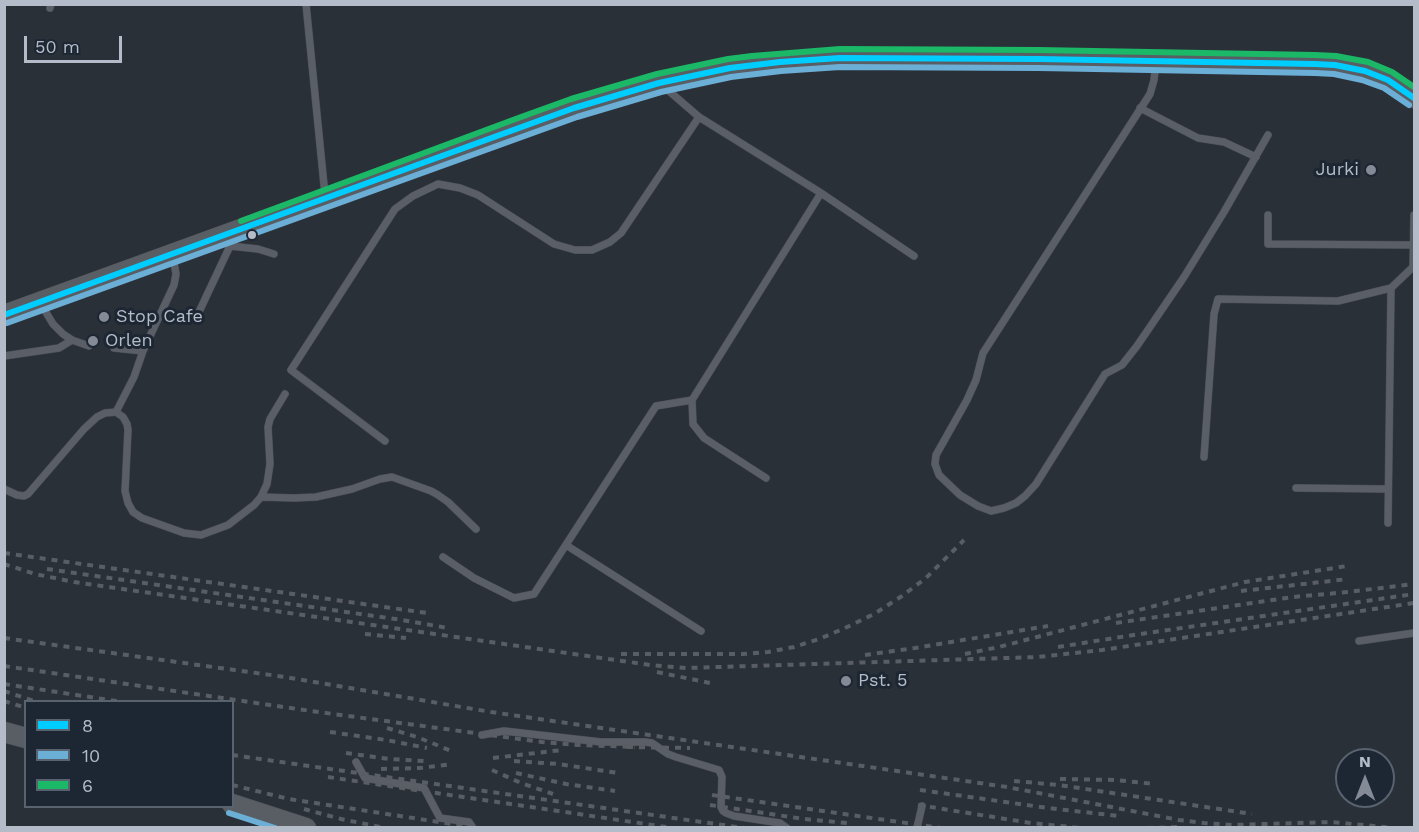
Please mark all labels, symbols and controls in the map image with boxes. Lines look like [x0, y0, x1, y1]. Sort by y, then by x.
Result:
scale bar [27, 24, 124, 62]
text: 50 m [35, 36, 80, 57]
place label: Jurki [1316, 159, 1359, 181]
marker: Jurki [1364, 163, 1378, 177]
unlabelled marker [246, 229, 258, 241]
place label: Stop Cafe [116, 306, 203, 328]
marker: Stop Cafe [97, 310, 111, 324]
place label: Orlen [105, 330, 153, 352]
marker: Orlen [86, 334, 100, 348]
place label: Pst. 5 [858, 670, 907, 692]
marker: Pst. 5 [839, 674, 853, 688]
legend [24, 700, 234, 808]
text: 8 [82, 715, 93, 736]
text: 10 [82, 745, 100, 766]
north arrow [1335, 748, 1395, 808]
text: N [1359, 752, 1371, 771]
text: 6 [82, 775, 93, 796]

